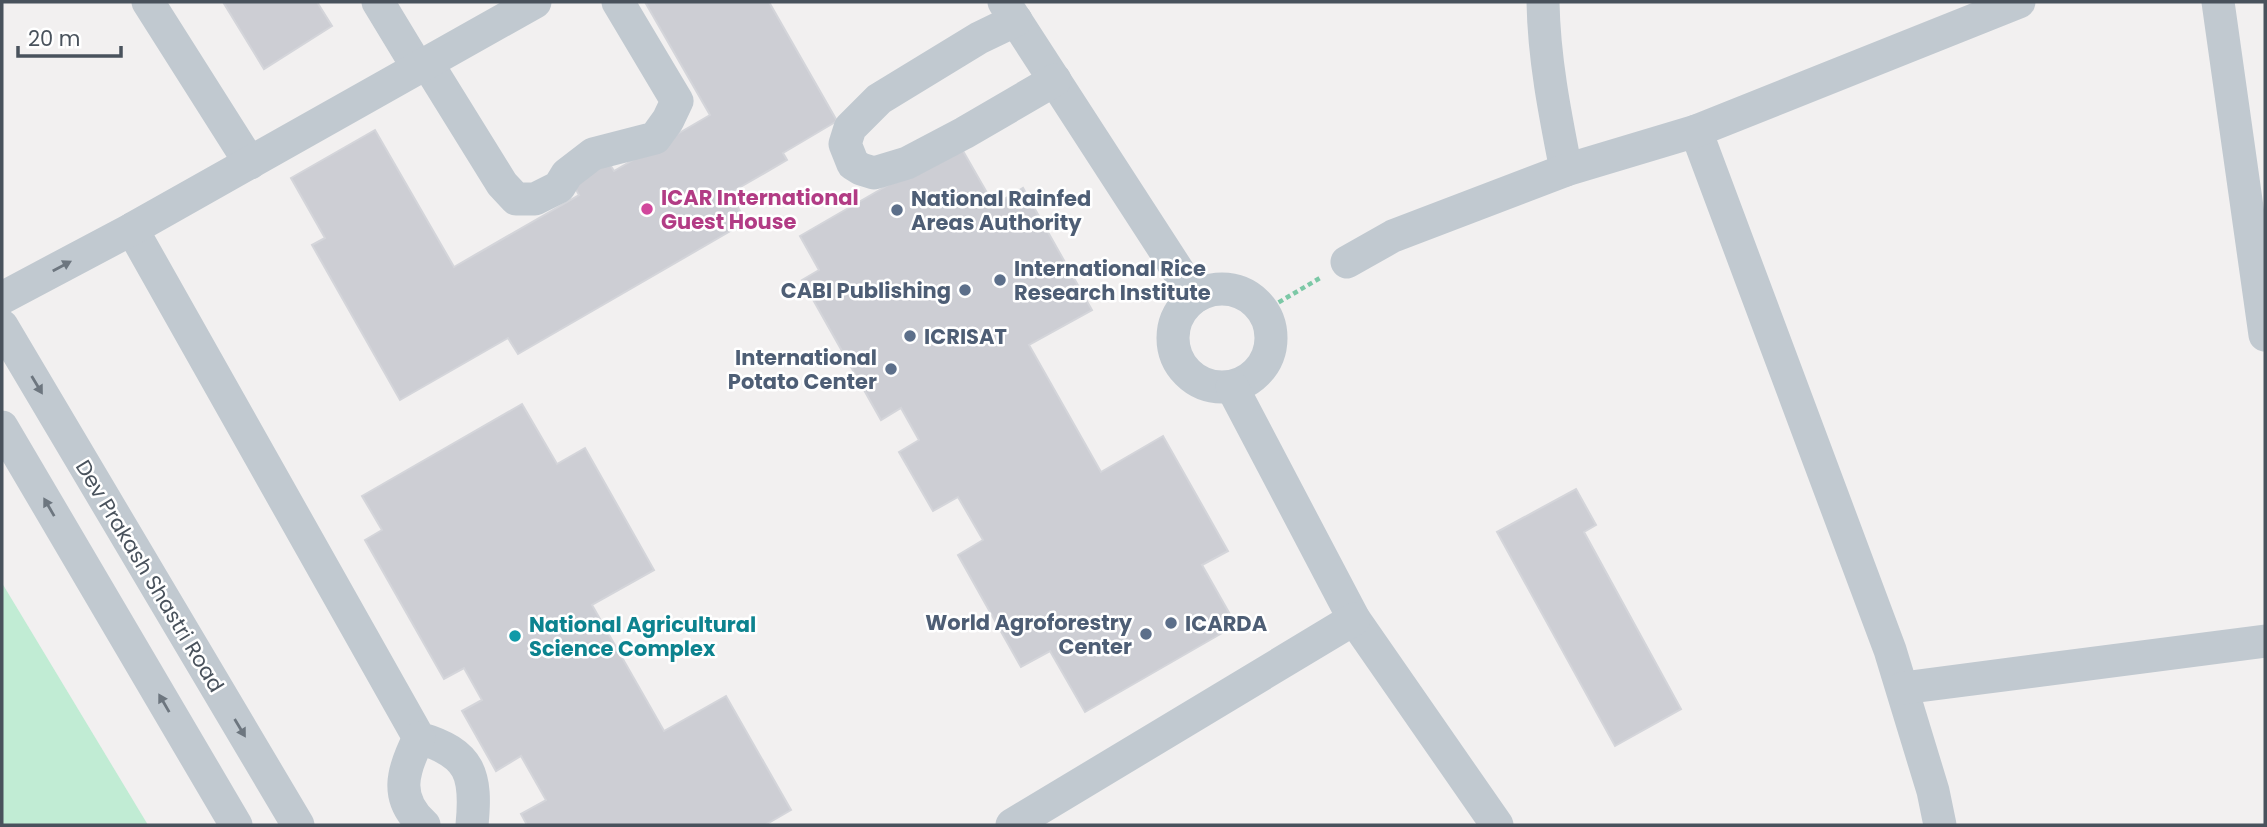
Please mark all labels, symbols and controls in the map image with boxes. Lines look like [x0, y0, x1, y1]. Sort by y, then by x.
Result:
scale bar [18, 14, 121, 58]
text: 20 m [28, 24, 81, 53]
place label: ICAR International Guest House [661, 183, 859, 236]
place label: National Rainfed Areas Authority [911, 184, 1091, 237]
marker: ICAR International Guest House [639, 201, 655, 217]
marker: National Rainfed Areas Authority [889, 202, 905, 218]
place label: International Rice Research Institute [1014, 254, 1211, 307]
one-way arrow [52, 260, 72, 272]
marker: International Rice Research Institute [992, 272, 1008, 288]
place label: CABI Publishing [781, 276, 951, 305]
marker: CABI Publishing [957, 282, 973, 298]
place label: ICRISAT [924, 322, 1007, 351]
marker: ICRISAT [902, 328, 918, 344]
place label: International Potato Center [728, 343, 877, 396]
marker: International Potato Center [883, 361, 899, 377]
one-way arrow [30, 375, 43, 394]
street label: Dev Prakash Shastri Road [69, 454, 231, 698]
one-way arrow [43, 497, 55, 517]
place label: World Agroforestry Center [925, 608, 1133, 661]
place label: ICARDA [1185, 609, 1268, 638]
place label: National Agricultural Science Complex [529, 610, 756, 663]
marker: ICARDA [1163, 615, 1179, 631]
marker: World Agroforestry Center [1138, 626, 1154, 642]
marker: National Agricultural Science Complex [507, 628, 523, 644]
one-way arrow [158, 694, 170, 713]
one-way arrow [234, 718, 246, 737]

